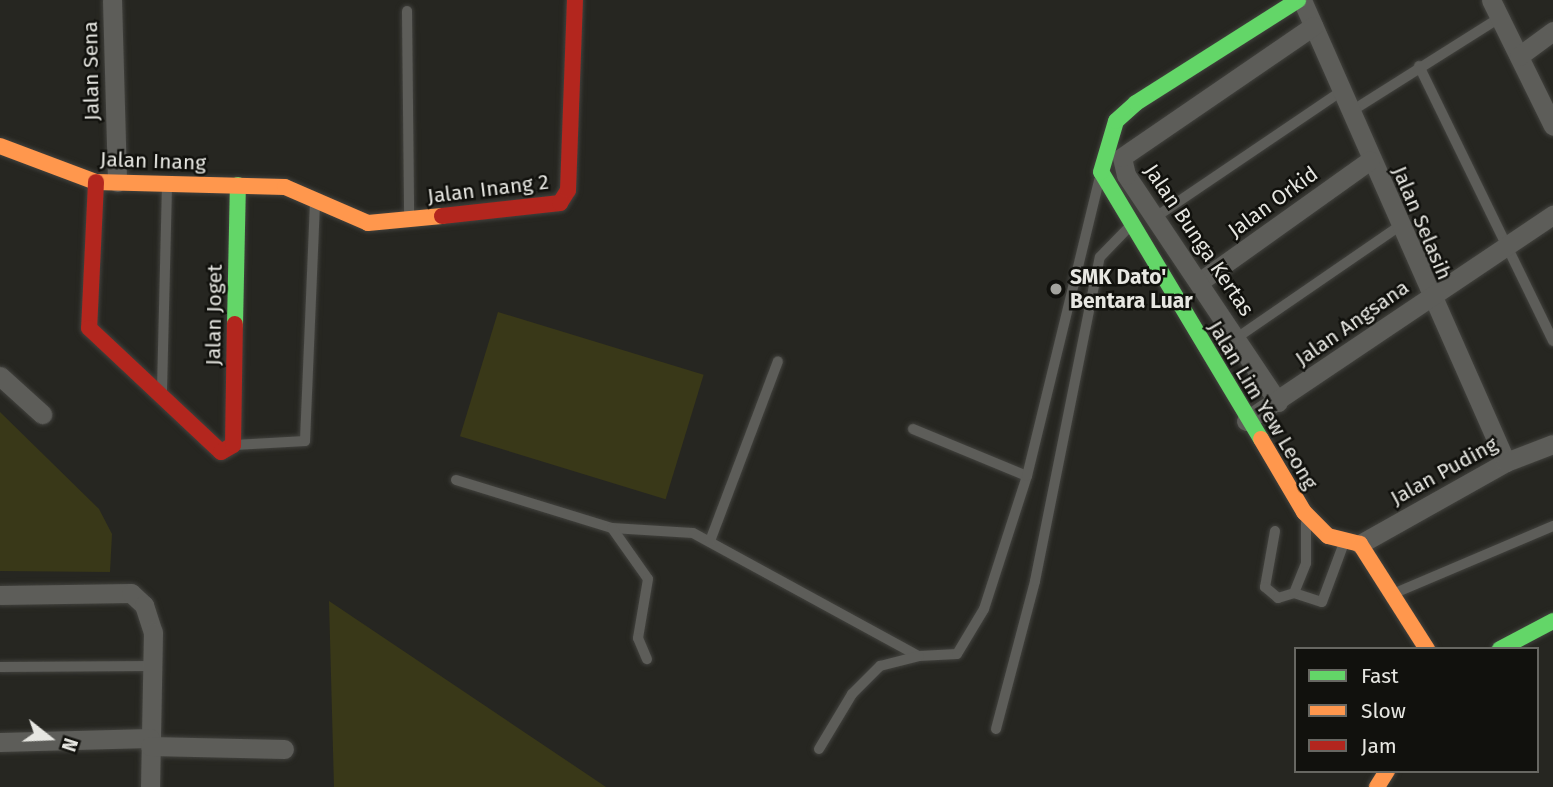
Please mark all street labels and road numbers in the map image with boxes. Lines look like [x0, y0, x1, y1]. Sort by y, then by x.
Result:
street label: Jalan Sena [78, 21, 104, 121]
street label: Jalan Inang [100, 147, 206, 175]
street label: Jalan Bunga Kertas [1139, 159, 1259, 321]
street label: Jalan Orkid [1223, 161, 1323, 243]
street label: Jalan Selasih [1387, 162, 1457, 284]
street label: Jalan Inang 2 [426, 169, 550, 209]
street label: Jalan Joget [201, 264, 227, 366]
street label: Jalan Angsana [1290, 275, 1414, 371]
street label: Jalan Lim Yew Leong [1203, 316, 1323, 494]
street label: Jalan Puding [1386, 431, 1502, 511]

